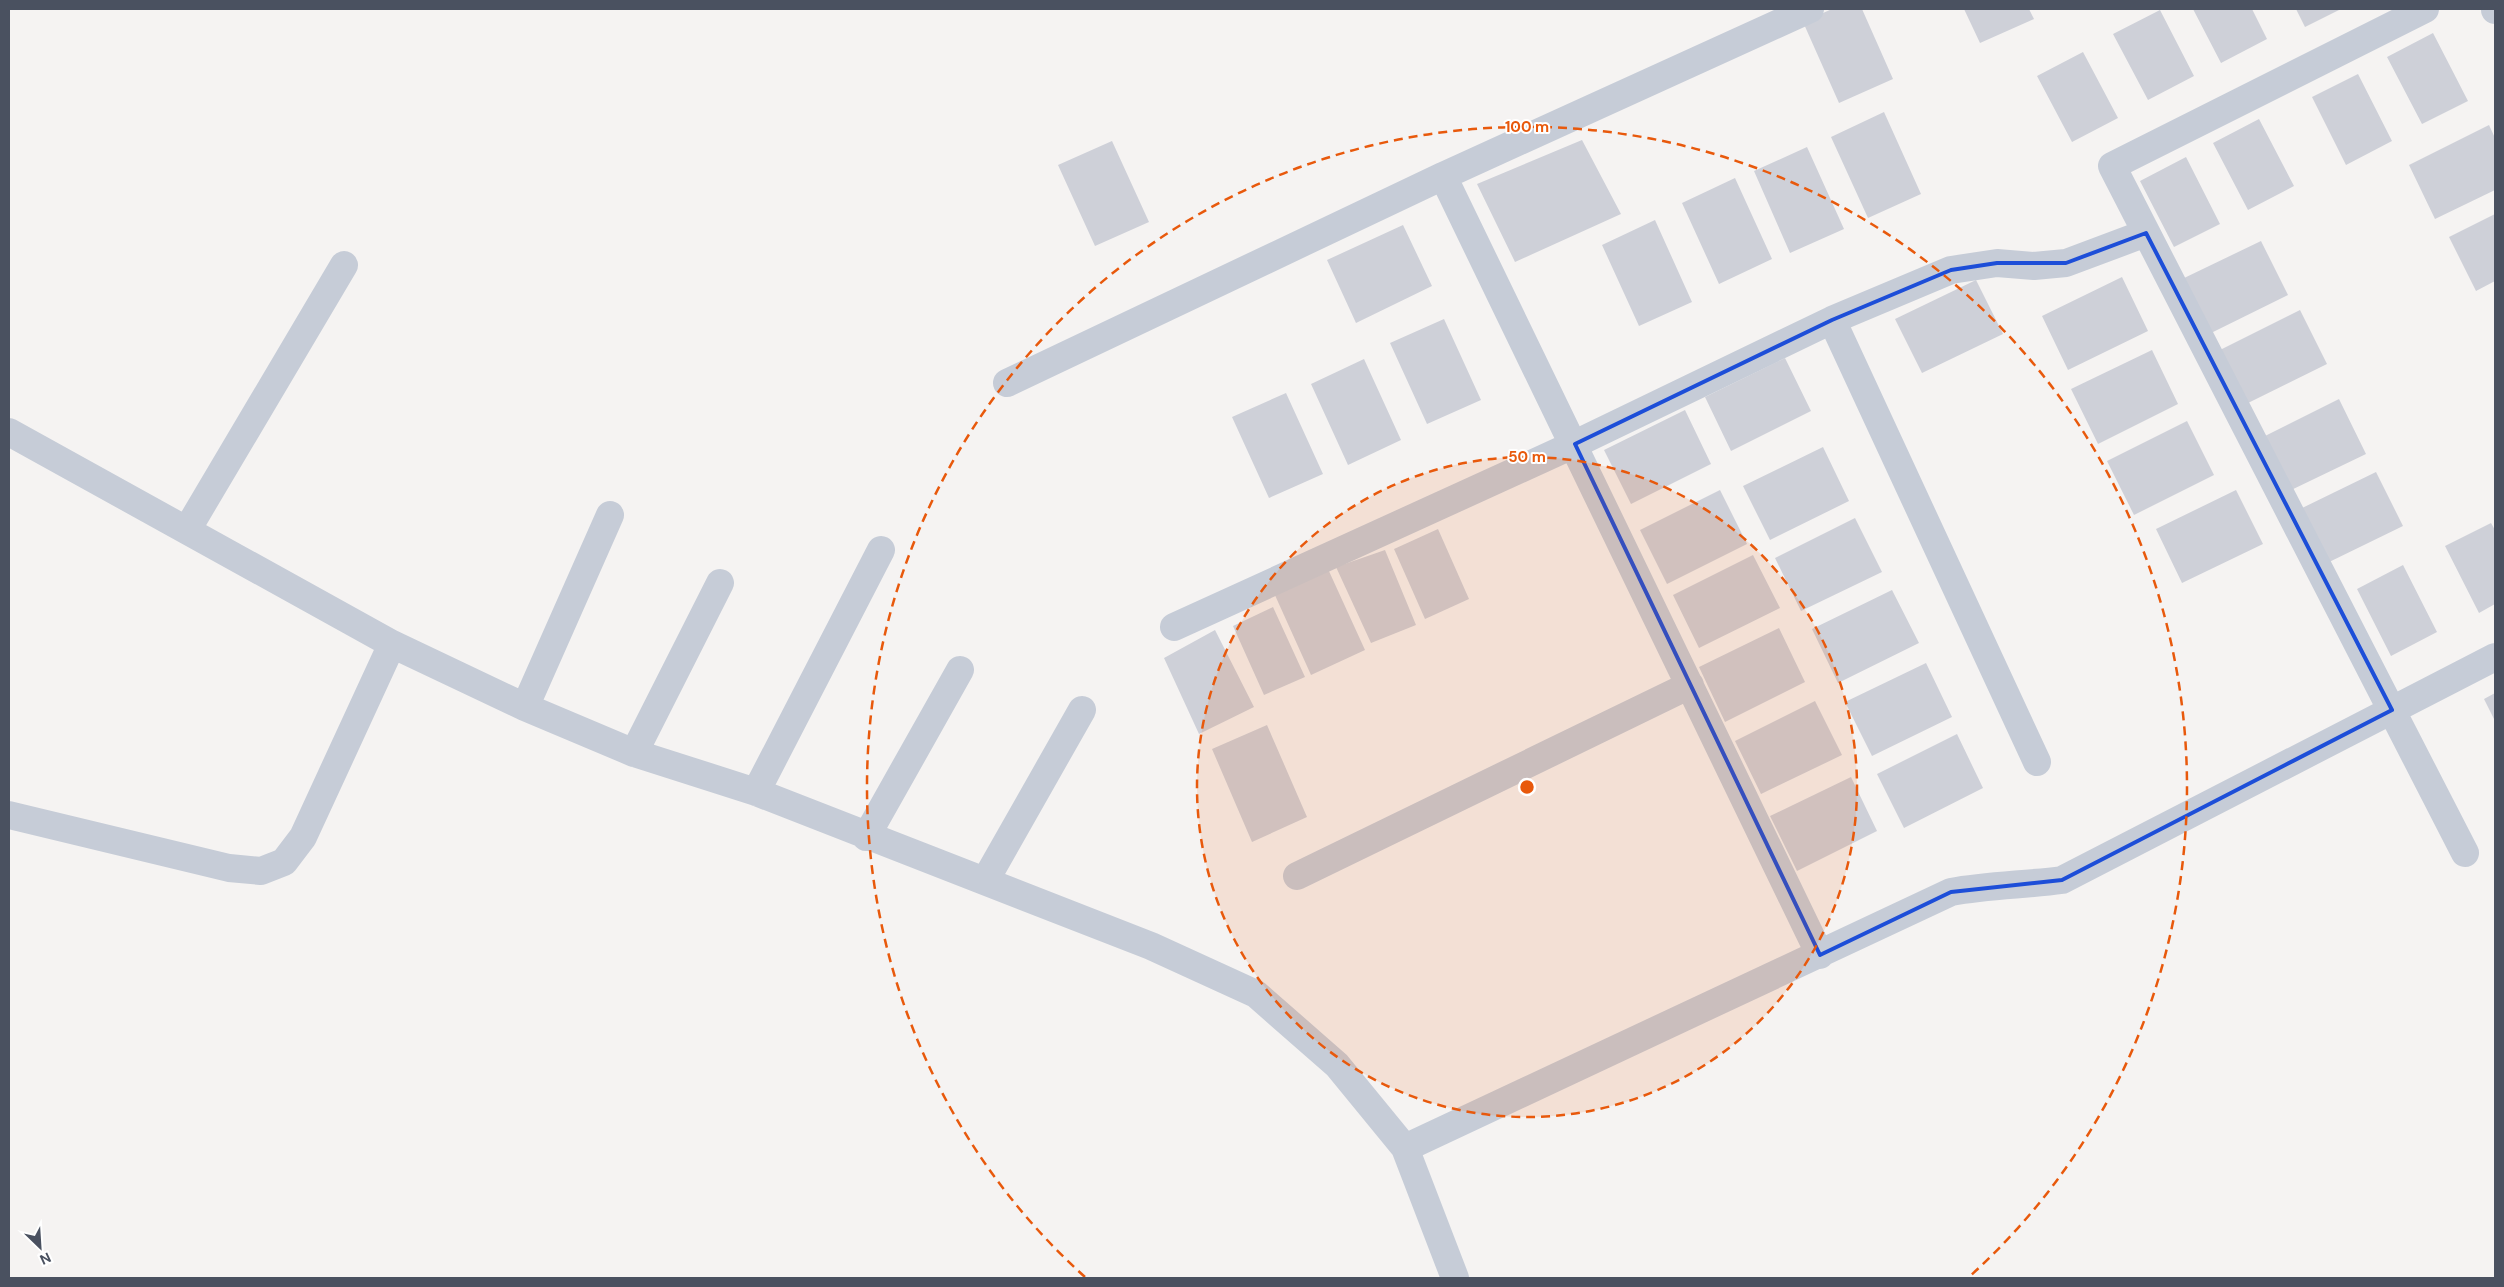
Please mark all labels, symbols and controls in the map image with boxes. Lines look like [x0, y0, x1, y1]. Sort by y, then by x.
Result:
text: 100 m [1505, 117, 1549, 137]
text: 50 m [1508, 447, 1546, 467]
centre of rings [1518, 778, 1536, 796]
north arrow [15, 1222, 65, 1272]
text: N [37, 1248, 54, 1269]

